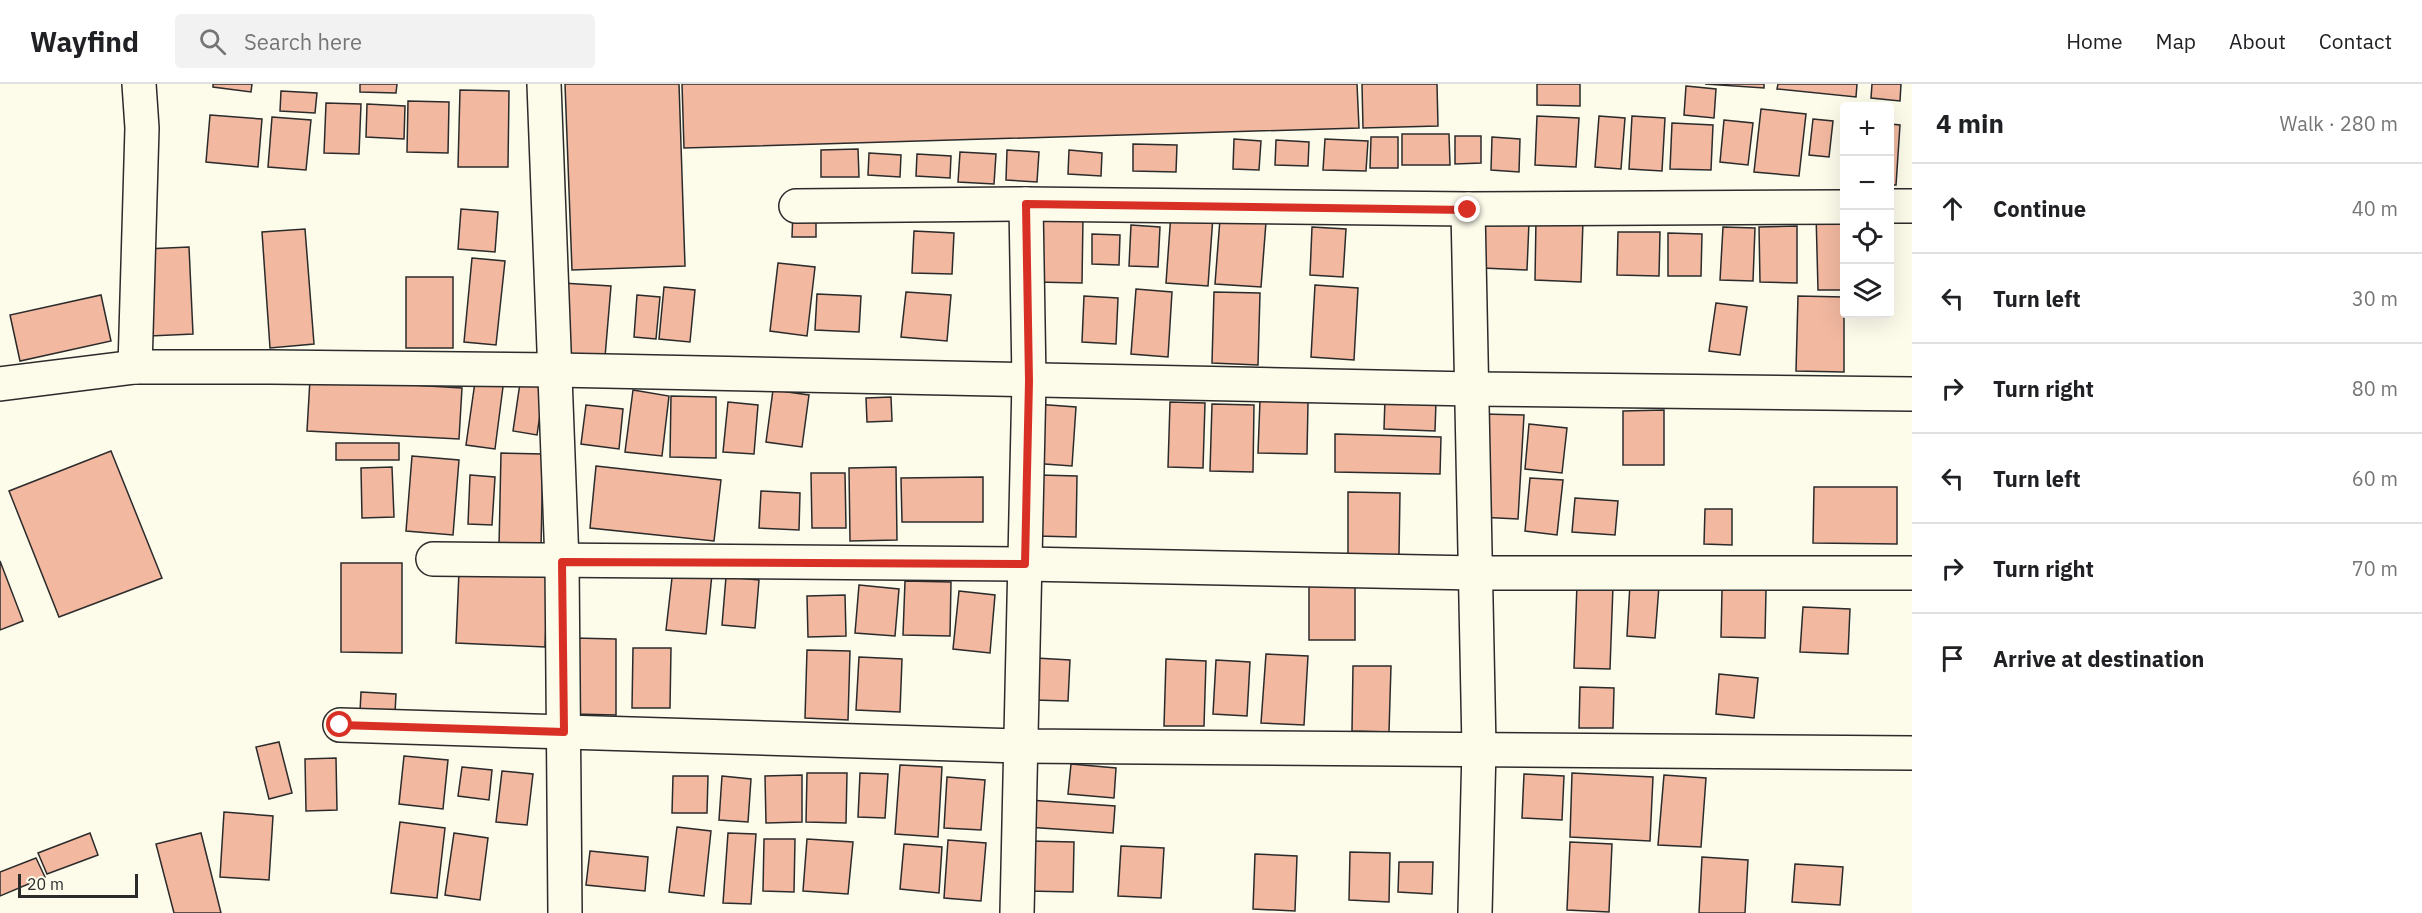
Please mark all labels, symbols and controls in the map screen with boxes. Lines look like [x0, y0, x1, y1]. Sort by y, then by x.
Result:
search box [175, 14, 595, 68]
text: Wayfind [30, 23, 139, 60]
icon: search [196, 25, 229, 58]
text: Search here [244, 27, 362, 56]
text: Home [2066, 27, 2123, 55]
text: Map [2156, 27, 2196, 55]
text: About [2229, 27, 2286, 55]
text: Contact [2319, 27, 2392, 55]
map controls [1840, 102, 1894, 318]
button: + [1840, 102, 1894, 156]
text: 4 min [1936, 106, 2004, 140]
text: Walk · 280 m [2280, 110, 2398, 137]
button: − [1840, 156, 1894, 210]
icon: ahead [1936, 192, 1969, 225]
text: Continue [1993, 194, 2086, 223]
text: 40 m [2352, 195, 2398, 222]
route end [1454, 196, 1480, 222]
button: locate [1840, 210, 1894, 264]
button: layers [1840, 264, 1894, 318]
icon: left [1936, 282, 1969, 315]
text: Turn left [1993, 284, 2081, 313]
text: 30 m [2352, 285, 2398, 312]
icon: right [1936, 372, 1969, 405]
text: Turn right [1993, 374, 2094, 403]
text: 80 m [2352, 375, 2398, 402]
icon: left [1936, 462, 1969, 495]
text: Turn left [1993, 464, 2081, 493]
text: 60 m [2352, 465, 2398, 492]
icon: right [1936, 552, 1969, 585]
text: Turn right [1993, 554, 2094, 583]
text: 70 m [2352, 555, 2398, 582]
icon: arrive [1936, 642, 1969, 675]
text: Arrive at destination [1993, 644, 2204, 673]
route start [326, 711, 352, 737]
scale bar [18, 871, 138, 898]
text: 20 m [27, 874, 64, 894]

